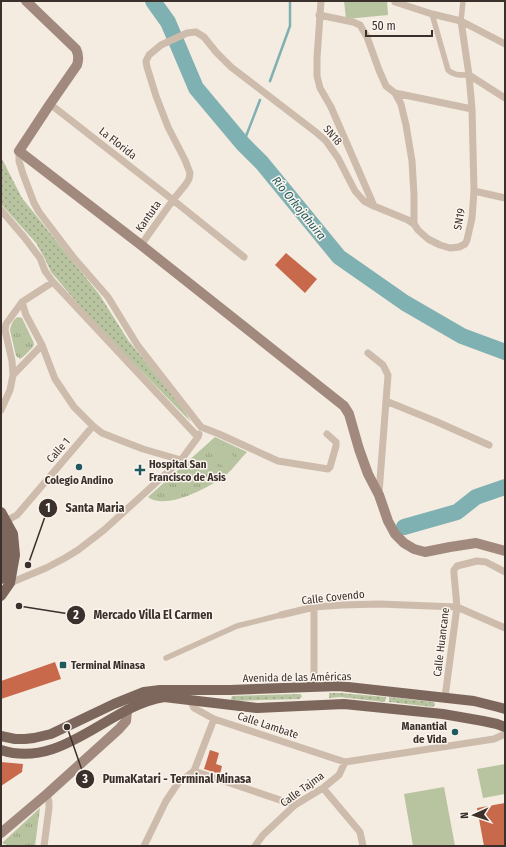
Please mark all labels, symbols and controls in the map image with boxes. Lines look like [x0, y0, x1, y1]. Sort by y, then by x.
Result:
scale bar [366, 12, 432, 38]
text: 50 m [372, 19, 396, 33]
street label: SN18 [321, 123, 345, 148]
street label: La Florida [96, 125, 139, 162]
water label: Río Orkojahuira [269, 174, 329, 242]
street label: Kantuta [133, 198, 164, 234]
street label: SN19 [451, 207, 468, 231]
street label: Calle 1 [44, 435, 73, 465]
place label: Hospital San Francisco de Asis [149, 458, 226, 484]
marker: Colegio Andino [74, 462, 84, 472]
marker: Hospital San Francisco de Asis [134, 464, 146, 476]
place label: Colegio Andino [45, 474, 113, 487]
callout: Santa Maria [38, 496, 133, 520]
text: 1 [45, 501, 51, 515]
text: Santa Maria [65, 501, 125, 515]
street label: Calle Covendo [301, 588, 365, 607]
callout: Mercado Villa El Carmen [66, 603, 221, 627]
street label: Calle Huancane [431, 607, 452, 677]
text: 2 [72, 608, 79, 622]
text: Mercado Villa El Carmen [93, 608, 213, 622]
place label: Terminal Minasa [71, 659, 146, 672]
marker: Terminal Minasa [58, 660, 68, 670]
street label: Avenida de las Américas [243, 670, 352, 685]
street label: Calle Lambate [236, 710, 300, 741]
place label: Manantial de Vida [402, 720, 448, 746]
marker: Manantial de Vida [450, 727, 460, 737]
callout: PumaKatari - Terminal Minasa [75, 767, 259, 791]
street label: Calle Tajma [278, 769, 327, 810]
text: 3 [81, 772, 88, 786]
text: PumaKatari - Terminal Minasa [103, 772, 251, 786]
north arrow [454, 795, 494, 835]
text: N [458, 812, 471, 819]

